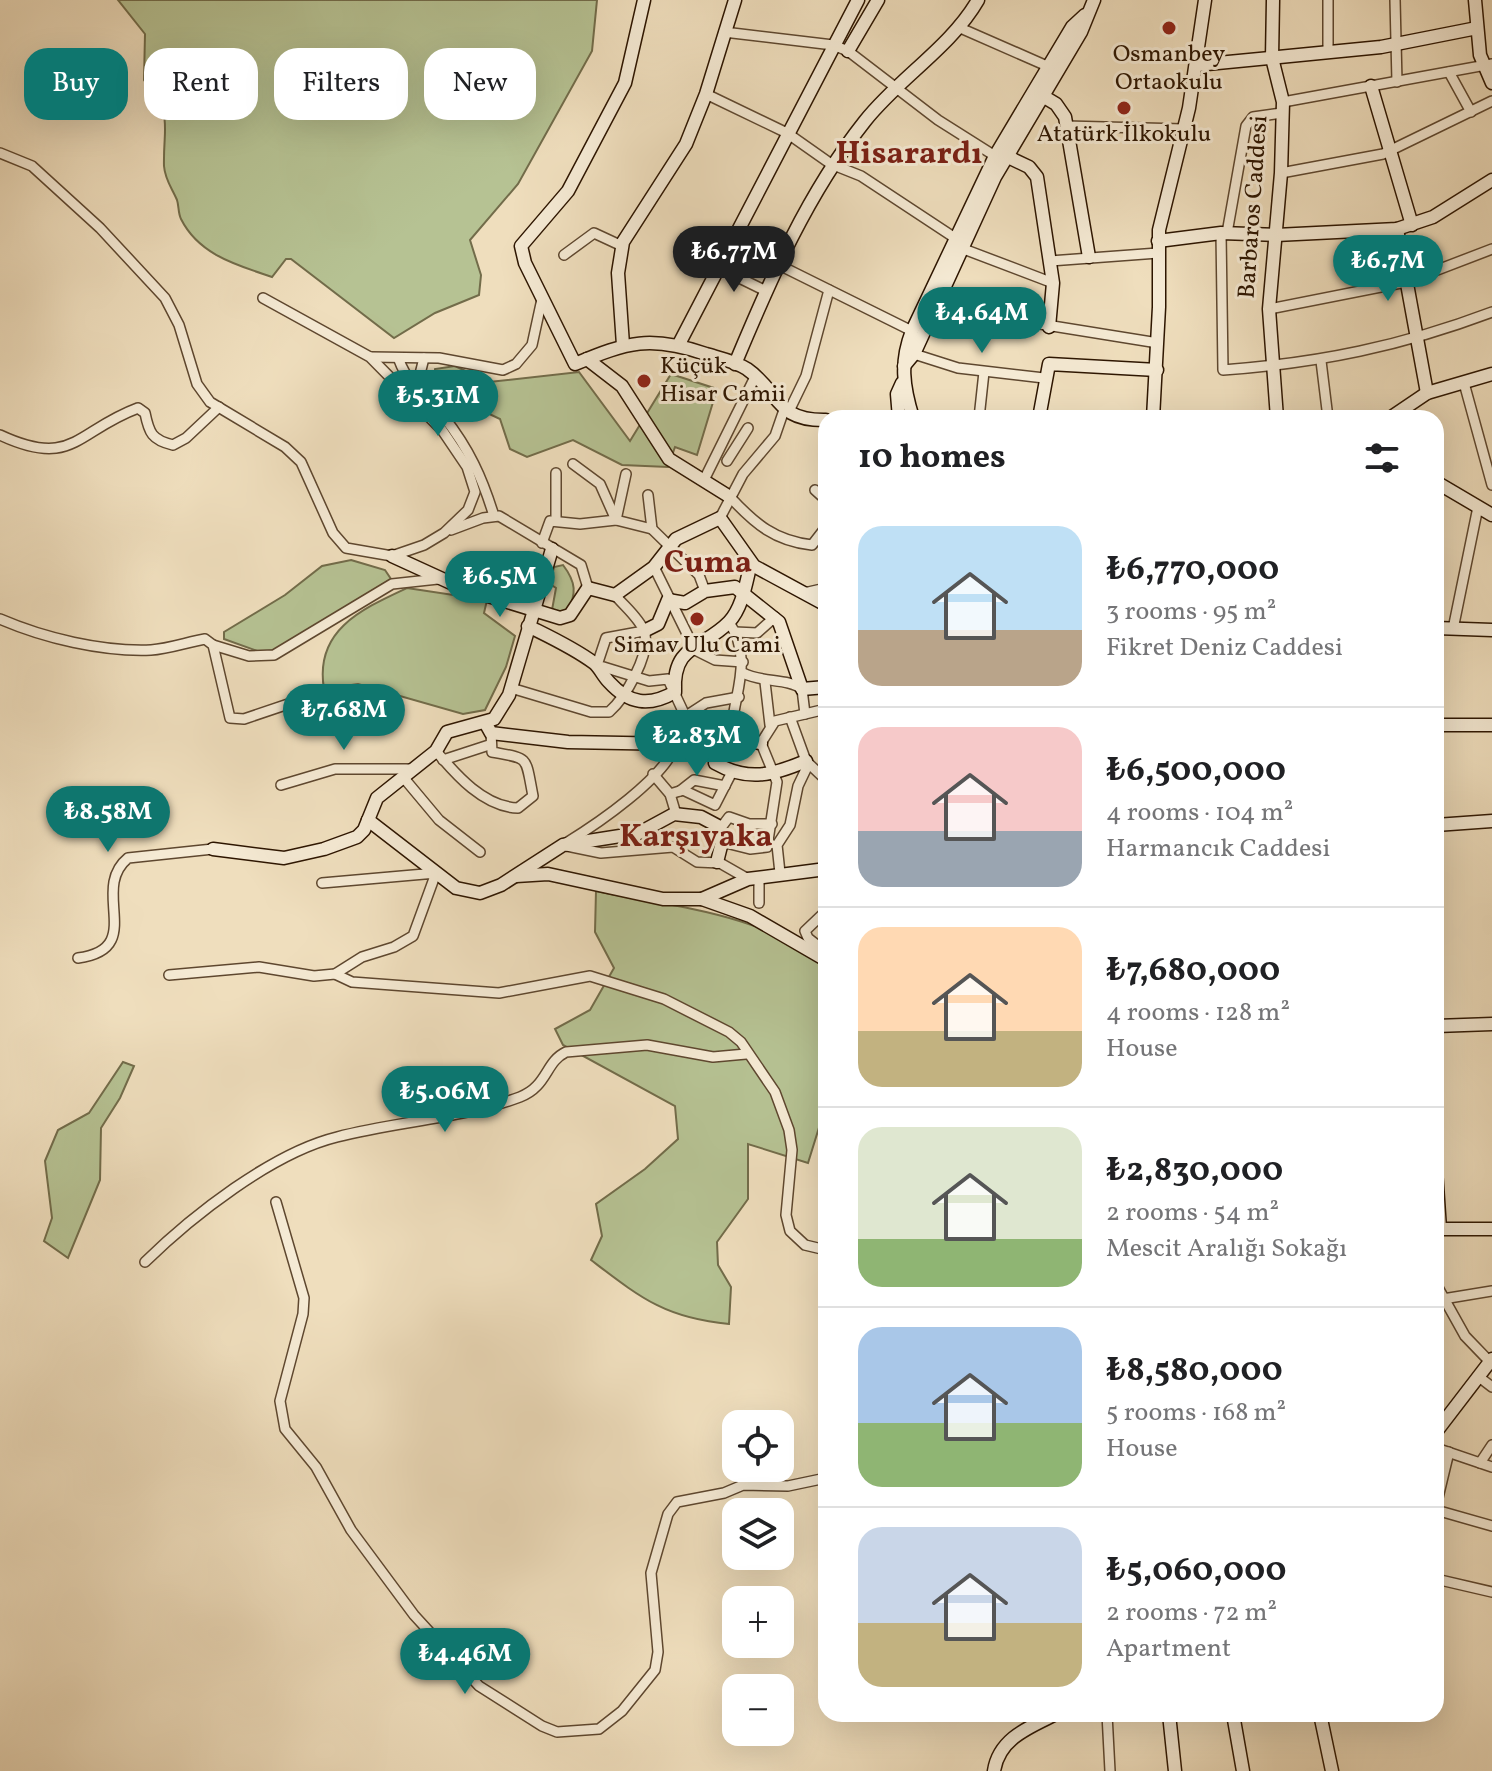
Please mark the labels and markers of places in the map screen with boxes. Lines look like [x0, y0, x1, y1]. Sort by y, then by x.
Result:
marker: Osmanbey Ortaokulu [1160, 19, 1178, 37]
place label: Osmanbey Ortaokulu [1113, 38, 1225, 100]
marker: Atatürk İlkokulu [1115, 99, 1133, 117]
place label: Atatürk İlkokulu [1037, 118, 1211, 152]
pin: ₺6.77M [669, 226, 799, 294]
pin: ₺6.7M [1332, 235, 1444, 303]
pin: ₺4.64M [917, 287, 1047, 355]
place label: Küçük Hisar Camii [660, 350, 786, 412]
pin: ₺5.31M [373, 370, 503, 438]
marker: Küçük Hisar Camii [635, 372, 653, 390]
pin: ₺6.5M [444, 551, 556, 619]
marker: Simav Ulu Cami [688, 610, 706, 628]
place label: Simav Ulu Cami [613, 629, 781, 663]
pin: ₺7.68M [279, 684, 409, 752]
pin: ₺2.83M [632, 710, 762, 778]
pin: ₺8.58M [43, 786, 173, 854]
pin: ₺5.06M [380, 1066, 510, 1134]
pin: ₺4.46M [400, 1628, 530, 1696]

